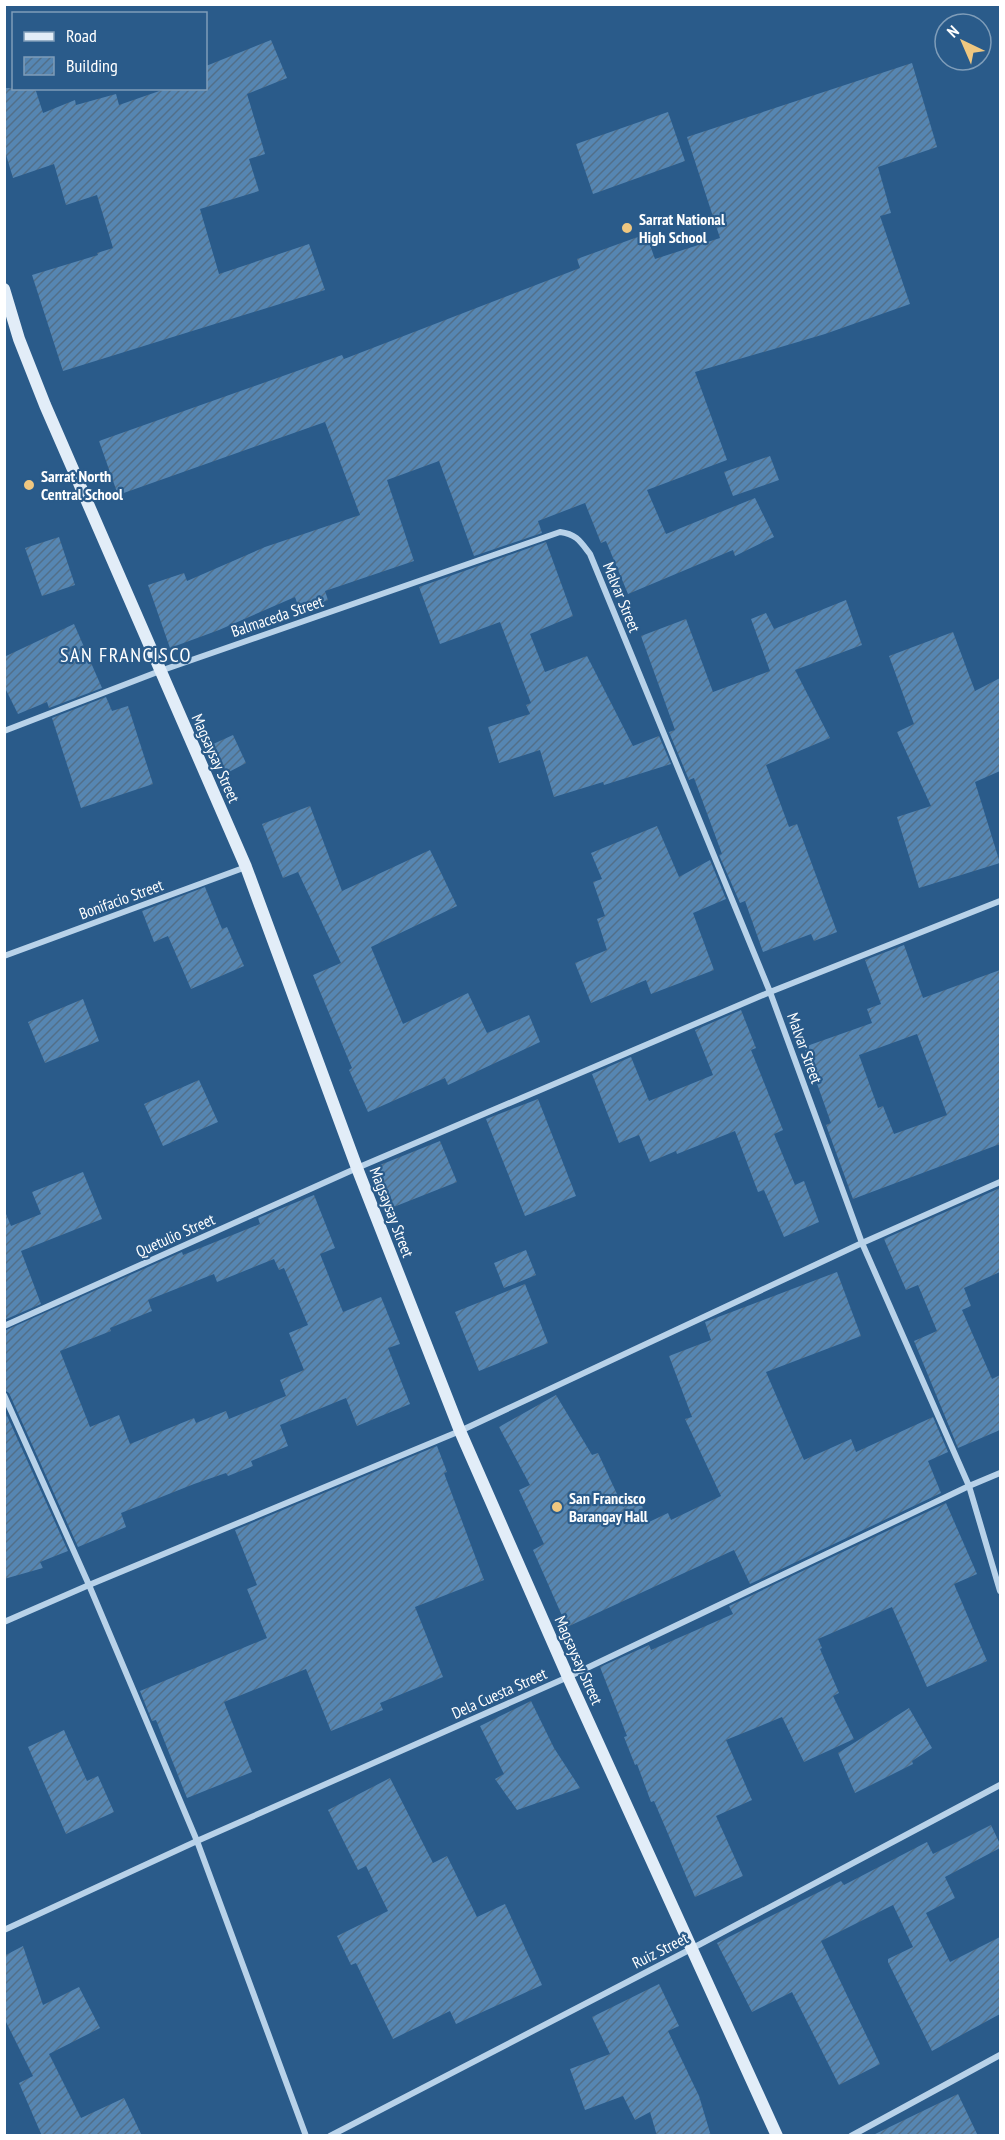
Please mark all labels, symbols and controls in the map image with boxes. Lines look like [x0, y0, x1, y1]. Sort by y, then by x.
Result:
legend [12, 12, 207, 90]
north arrow [933, 12, 993, 72]
text: N [943, 21, 963, 41]
text: Road [66, 24, 97, 47]
text: Building [66, 54, 118, 77]
place label: Sarrat National High School [639, 209, 725, 247]
marker: Sarrat National High School [620, 221, 634, 235]
place label: Sarrat North Central School [41, 466, 123, 504]
marker: Sarrat North Central School [22, 478, 36, 492]
street label: Malvar Street [599, 559, 645, 636]
street label: Balmaceda Street [228, 591, 326, 641]
district label: SAN FRANCISCO [60, 642, 192, 668]
street label: Magsaysay Street [188, 710, 245, 806]
street label: Bonifacio Street [76, 874, 166, 923]
street label: Malvar Street [783, 1010, 827, 1087]
street label: Magsaysay Street [366, 1164, 419, 1261]
street label: Quetulio Street [132, 1208, 218, 1261]
place label: San Francisco Barangay Hall [569, 1488, 648, 1526]
marker: San Francisco Barangay Hall [550, 1500, 564, 1514]
street label: Magsaysay Street [551, 1612, 608, 1708]
street label: Dela Cuesta Street [448, 1663, 550, 1723]
street label: Ruiz Street [629, 1927, 692, 1973]

